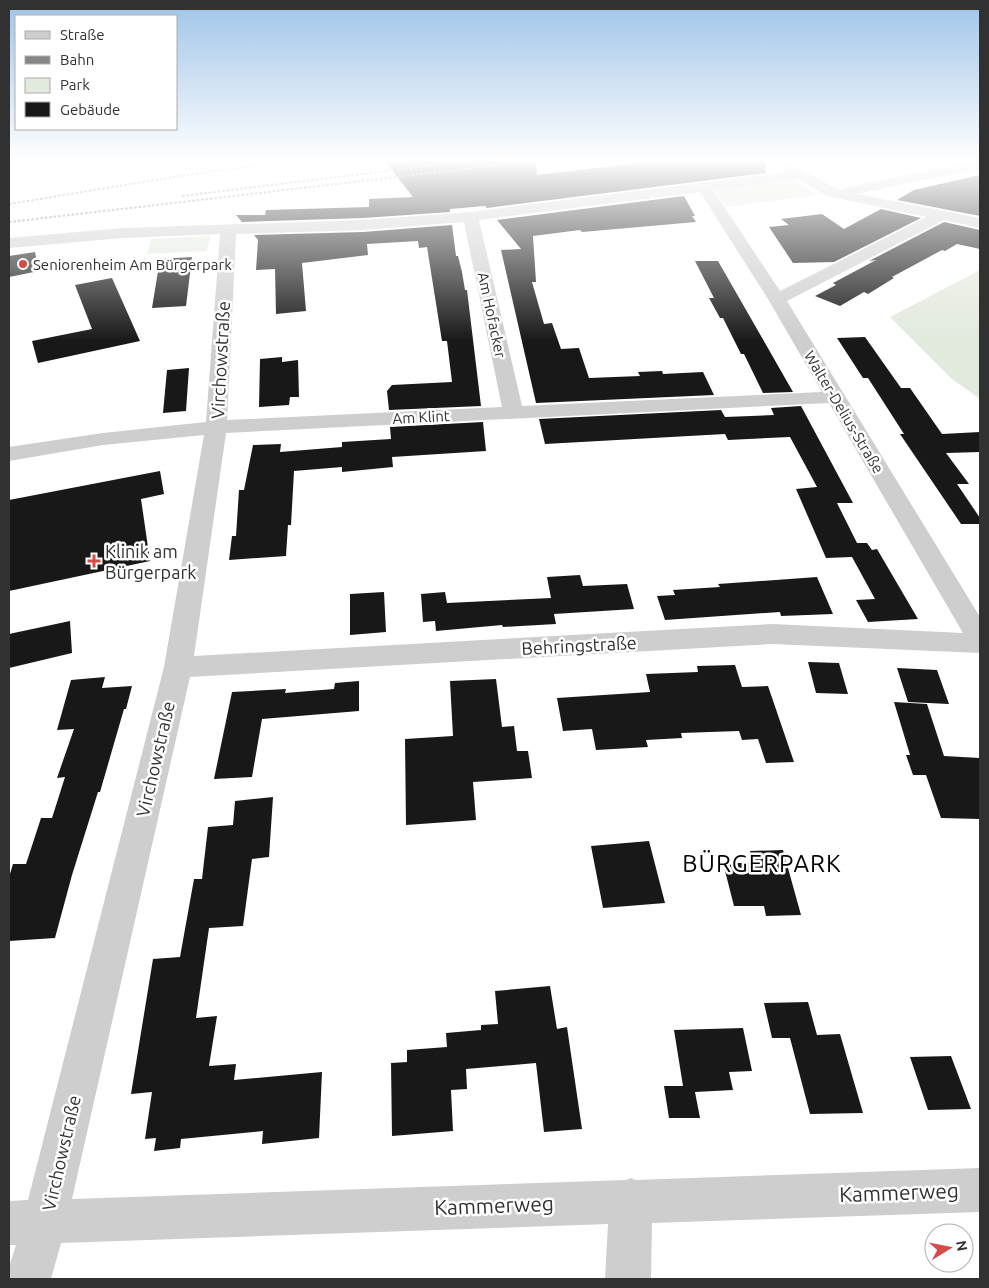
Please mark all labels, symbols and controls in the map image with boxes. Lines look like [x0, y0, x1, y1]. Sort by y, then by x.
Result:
legend [15, 15, 178, 130]
text: Straße [60, 26, 104, 43]
text: Bahn [60, 51, 94, 68]
text: Park [60, 76, 90, 93]
text: Gebäude [60, 101, 120, 118]
place label: Seniorenheim Am Bürgerpark [33, 256, 232, 273]
marker: Seniorenheim Am Bürgerpark [17, 258, 29, 270]
street label: Am Hofacker [475, 271, 509, 360]
street label: Virchowstraße [207, 301, 233, 419]
street label: Walter-Delius-Straße [801, 348, 887, 476]
street label: Am Klint [392, 407, 450, 427]
place label: Klinik am Bürgerpark [105, 541, 196, 582]
marker: Klinik am Bürgerpark [87, 554, 101, 568]
street label: Behringstraße [521, 632, 637, 658]
street label: Virchowstraße [132, 699, 178, 819]
district label: BÜRGERPARK [682, 850, 842, 877]
street label: Virchowstraße [38, 1093, 84, 1213]
street label: Kammerweg [839, 1178, 959, 1206]
street label: Kammerweg [434, 1191, 554, 1219]
north arrow [924, 1223, 974, 1273]
text: N [953, 1239, 971, 1252]

